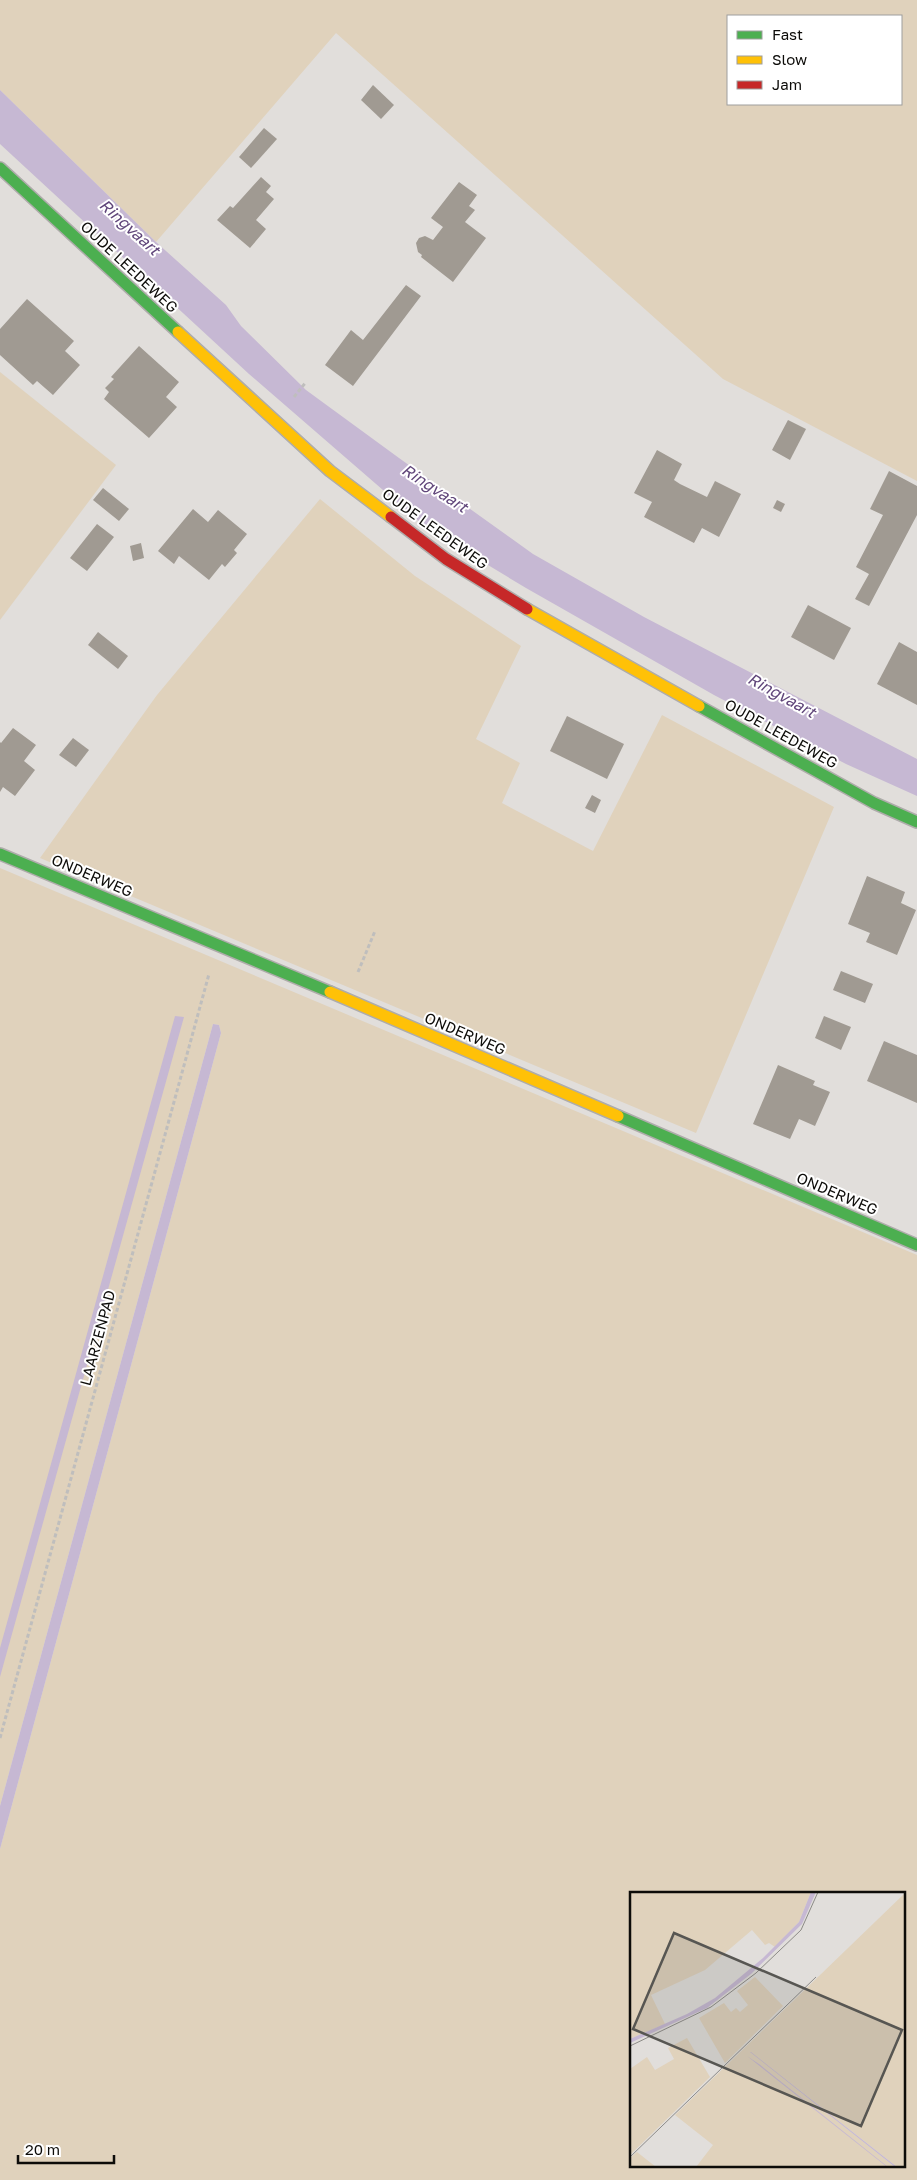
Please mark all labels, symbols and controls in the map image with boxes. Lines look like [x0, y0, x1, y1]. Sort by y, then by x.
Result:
legend [727, 15, 902, 105]
text: Fast [772, 25, 803, 43]
text: Slow [772, 50, 807, 68]
text: Jam [772, 75, 802, 93]
water label: Ringvaart [96, 195, 166, 260]
street label: OUDE LEEDEWEG [77, 217, 182, 316]
water label: Ringvaart [398, 459, 473, 518]
street label: OUDE LEEDEWEG [379, 484, 492, 573]
water label: Ringvaart [745, 668, 821, 723]
street label: OUDE LEEDEWEG [722, 695, 841, 772]
street label: ONDERWEG [49, 850, 136, 900]
street label: ONDERWEG [422, 1008, 509, 1058]
street label: ONDERWEG [794, 1168, 881, 1218]
street label: LAARZENPAD [76, 1288, 118, 1388]
inset map [630, 1892, 904, 2168]
scale bar [18, 2132, 114, 2164]
text: 20 m [25, 2140, 60, 2158]

